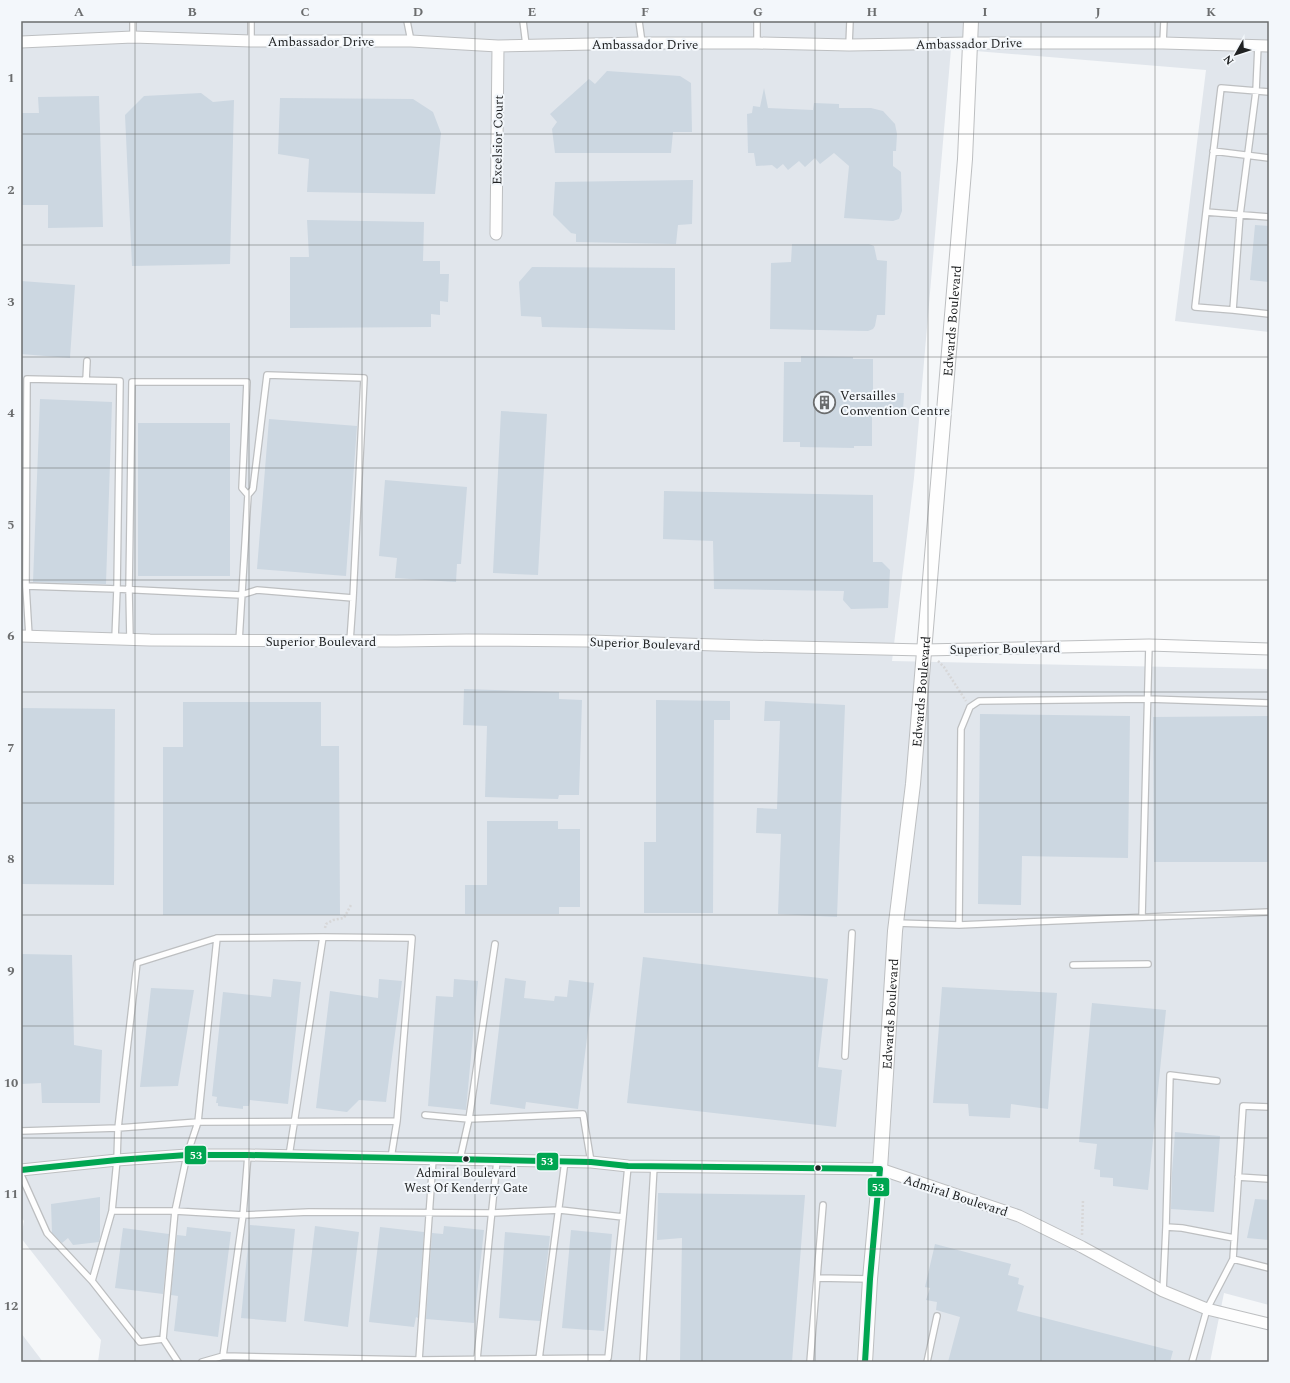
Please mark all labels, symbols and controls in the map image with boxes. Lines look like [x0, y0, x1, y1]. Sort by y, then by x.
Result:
text: A [74, 2, 84, 22]
text: B [187, 2, 197, 22]
text: C [300, 2, 310, 22]
text: D [413, 2, 423, 22]
text: E [528, 2, 537, 22]
text: F [641, 2, 649, 22]
text: G [753, 2, 763, 22]
text: H [867, 2, 878, 22]
text: I [982, 2, 988, 22]
text: J [1095, 2, 1101, 22]
text: K [1206, 2, 1216, 22]
street label: Ambassador Drive [268, 32, 374, 52]
street label: Ambassador Drive [916, 33, 1022, 55]
north arrow [1216, 34, 1256, 74]
street label: Ambassador Drive [592, 35, 698, 55]
text: N [1219, 51, 1238, 69]
text: 1 [7, 68, 15, 88]
street label: Excelsior Court [487, 95, 509, 185]
text: 2 [7, 180, 15, 200]
street label: Edwards Boulevard [938, 264, 967, 377]
text: 3 [7, 292, 15, 312]
place label: Versailles Convention Centre [840, 386, 950, 421]
building icon: Versailles Convention Centre [812, 389, 838, 415]
text: 4 [7, 403, 15, 423]
text: 5 [7, 515, 15, 535]
text: 6 [7, 626, 15, 646]
street label: Superior Boulevard [266, 632, 376, 652]
street label: Superior Boulevard [589, 632, 701, 656]
street label: Edwards Boulevard [907, 635, 936, 748]
street label: Superior Boulevard [949, 638, 1061, 660]
text: 7 [7, 738, 15, 758]
text: 8 [7, 849, 15, 869]
street label: Edwards Boulevard [877, 958, 904, 1070]
text: 9 [7, 961, 15, 981]
text: 10 [4, 1073, 18, 1093]
line badge: 53 [184, 1145, 207, 1165]
text: 53 [190, 1147, 202, 1164]
line badge: 53 [536, 1152, 559, 1171]
text: 53 [541, 1153, 553, 1170]
marker: Admiral Boulevard West Of Kenderry Gate [461, 1154, 471, 1164]
unlabelled marker [813, 1163, 823, 1173]
place label: Admiral Boulevard West Of Kenderry Gate [404, 1164, 528, 1198]
street label: Admiral Boulevard [901, 1170, 1010, 1222]
line badge: 53 [867, 1177, 890, 1197]
text: 53 [872, 1179, 884, 1196]
text: 11 [4, 1184, 18, 1204]
text: 12 [4, 1296, 18, 1316]

